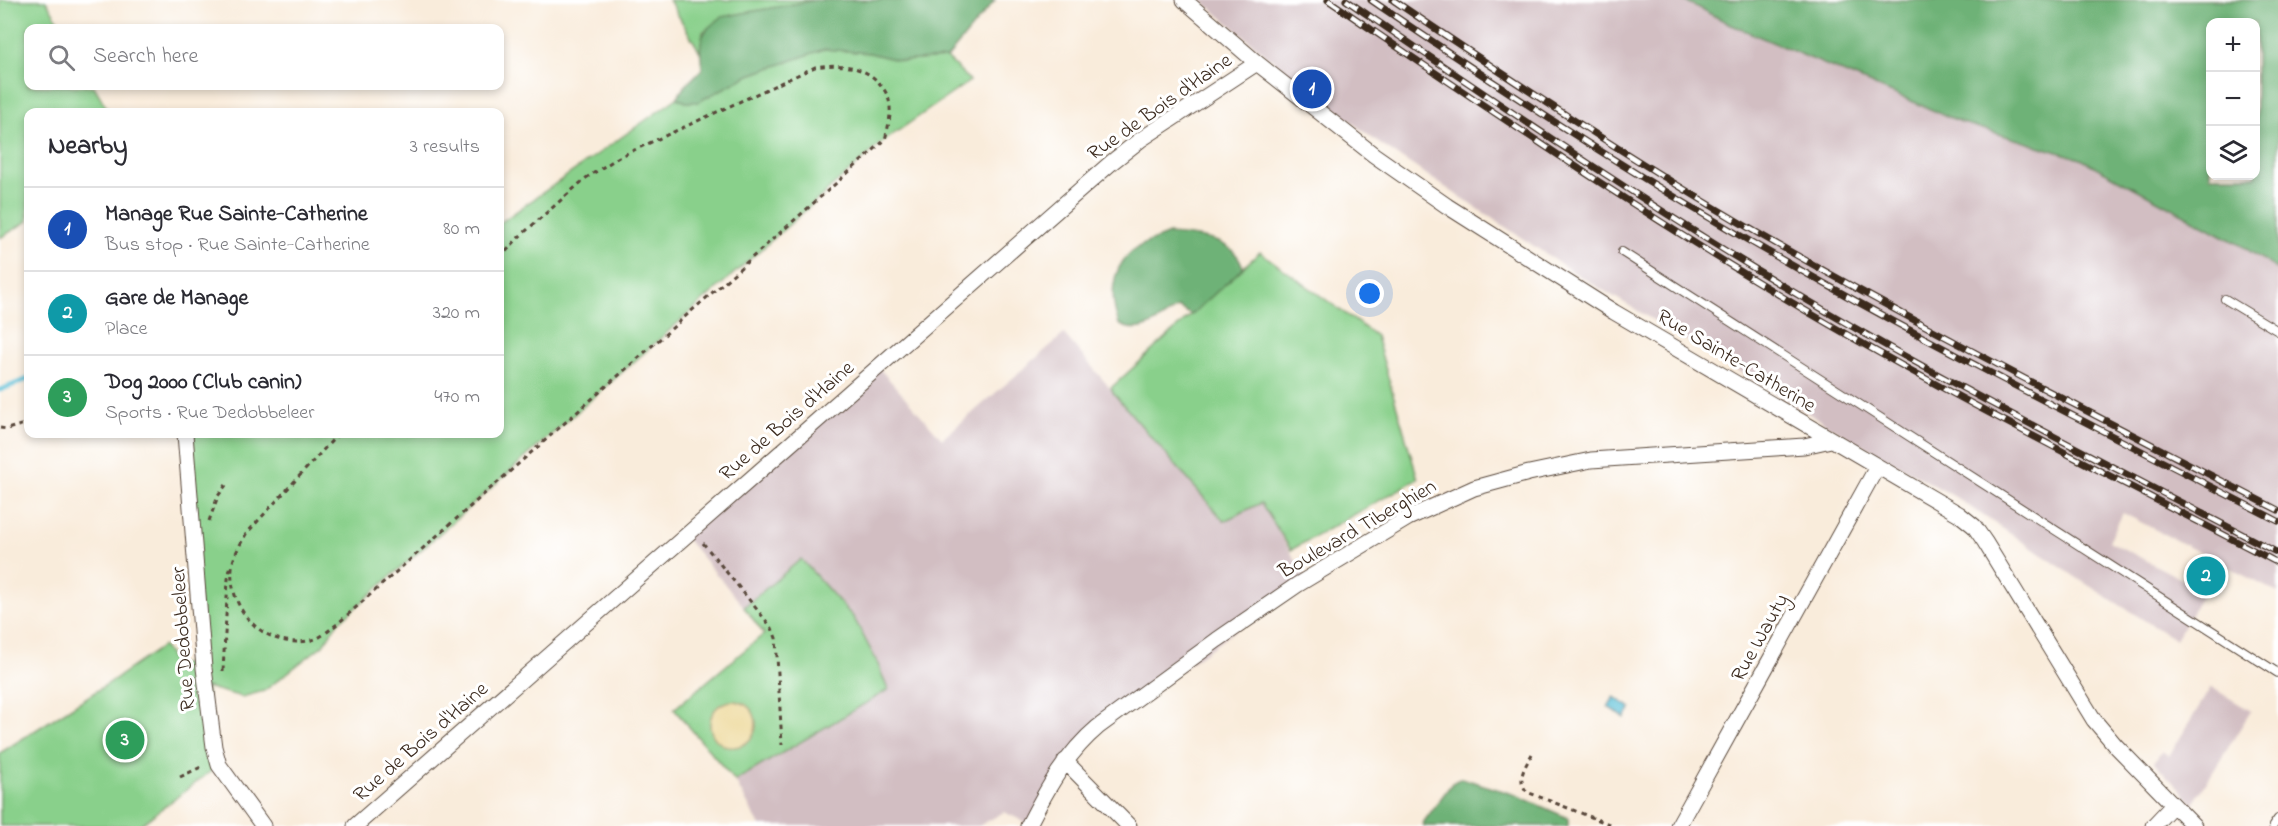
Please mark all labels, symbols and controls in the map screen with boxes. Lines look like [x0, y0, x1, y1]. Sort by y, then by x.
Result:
map controls [2206, 18, 2260, 180]
button: + [2206, 18, 2260, 72]
search box [24, 24, 504, 90]
icon: search [45, 41, 78, 74]
text: Search here [93, 41, 198, 73]
street label: Rue de Bois d'Haine [1082, 46, 1239, 169]
pin: 1 [1292, 66, 1332, 112]
button: − [2206, 72, 2260, 126]
button: layers [2206, 126, 2260, 180]
text: Nearby [48, 128, 127, 166]
text: 3 results [410, 133, 480, 162]
text: Manage Rue Sainte-Catherine [105, 199, 368, 231]
text: 1 [64, 215, 71, 244]
text: 80 m [443, 215, 480, 244]
text: Bus stop · Rue Sainte-Catherine [105, 231, 370, 260]
your location [1355, 279, 1384, 308]
text: Gare de Manage [105, 283, 248, 315]
text: 2 [63, 299, 72, 328]
text: 320 m [433, 299, 480, 328]
street label: Rue Sainte-Catherine [1651, 302, 1822, 421]
text: Place [105, 315, 147, 344]
street label: Rue de Bois d'Haine [713, 354, 862, 489]
text: Dog 2000 (Club canin) [105, 367, 301, 399]
text: 3 [63, 383, 72, 412]
text: 470 m [434, 383, 480, 412]
text: Sports · Rue Dedobbeleer [105, 399, 315, 428]
street label: Boulevard Tiberghien [1273, 472, 1444, 589]
pin: 2 [2186, 554, 2226, 598]
street label: Rue Dedobbeleer [164, 565, 204, 712]
street label: Rue Wauty [1724, 588, 1799, 688]
street label: Rue de Bois d'Haine [347, 675, 496, 810]
pin: 3 [106, 718, 144, 762]

